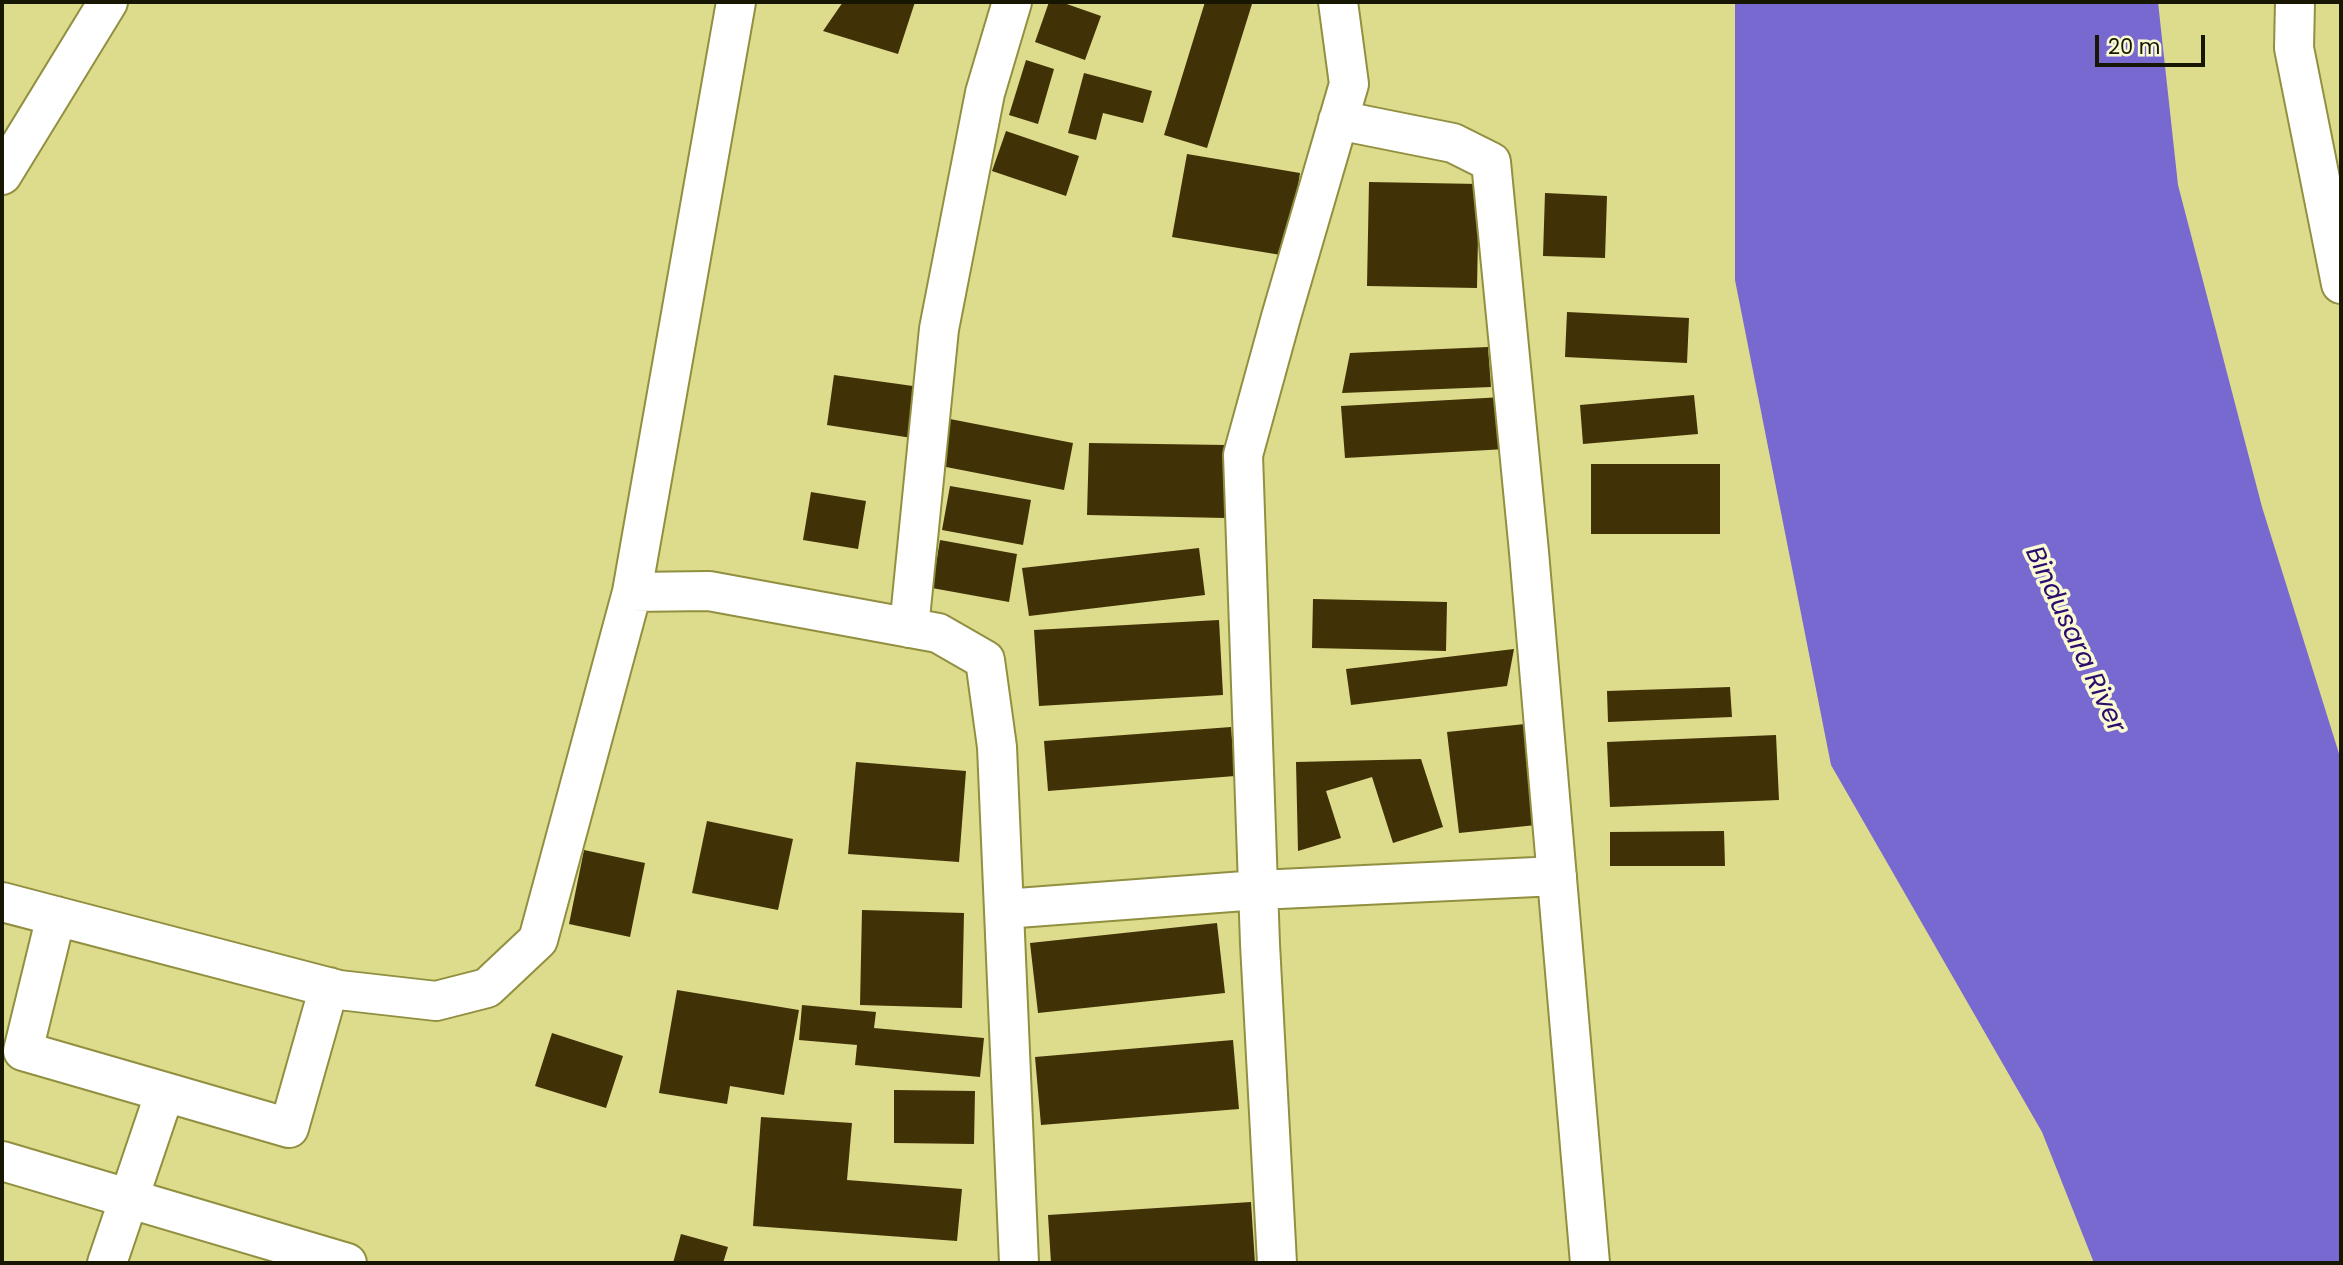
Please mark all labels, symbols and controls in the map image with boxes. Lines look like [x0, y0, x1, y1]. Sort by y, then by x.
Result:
scale bar [2098, 21, 2208, 65]
text: 20 m [2108, 32, 2161, 61]
water label: Bindusara River [2017, 542, 2131, 738]

